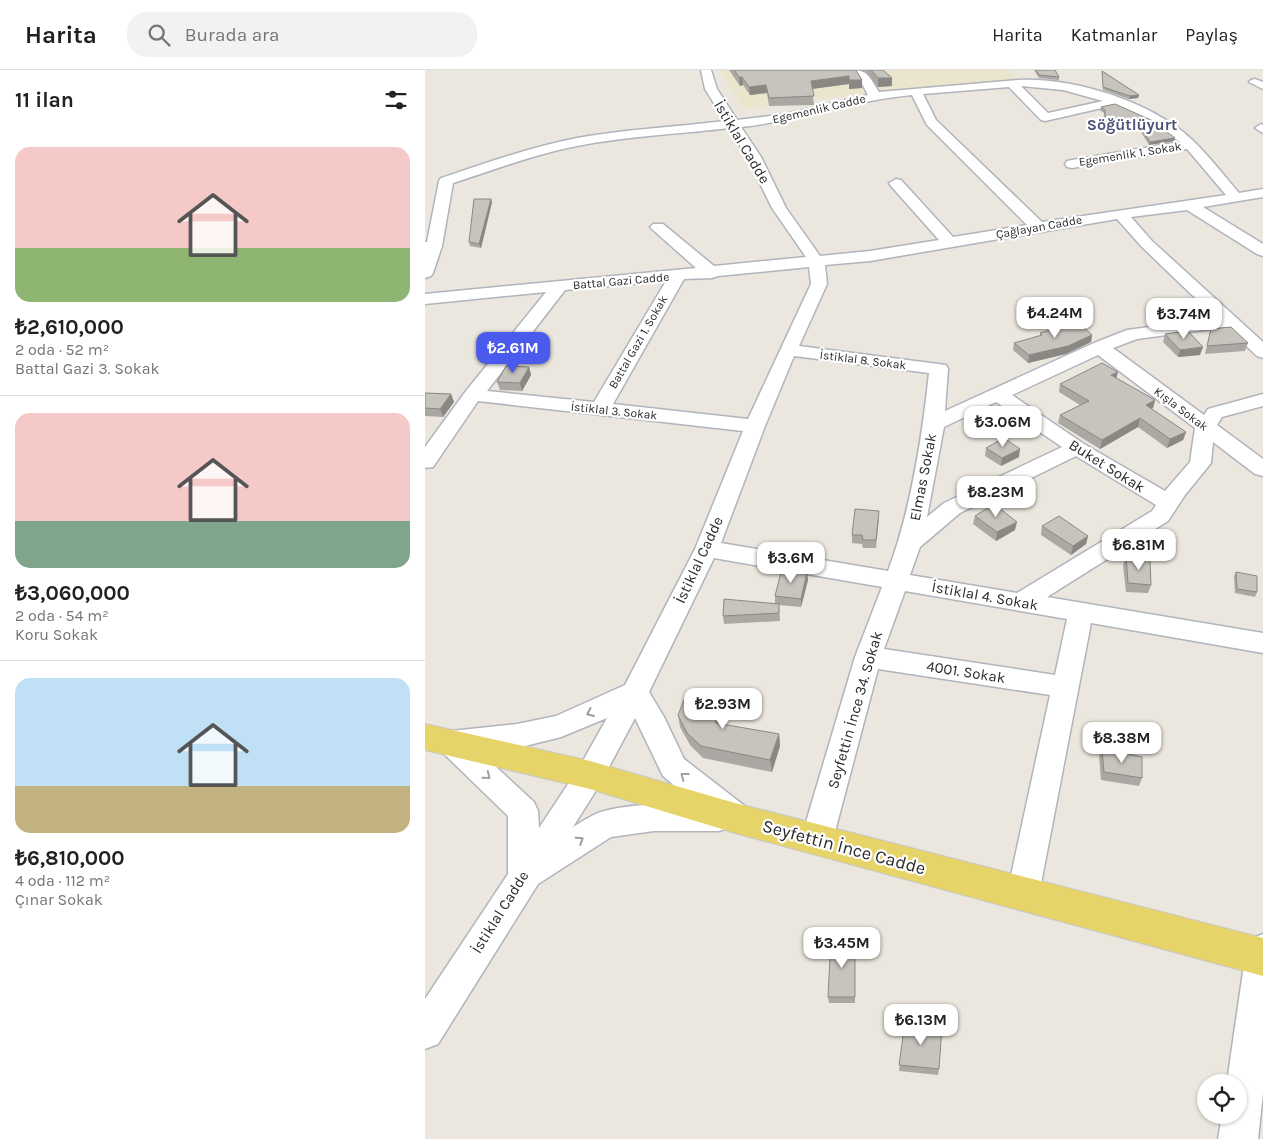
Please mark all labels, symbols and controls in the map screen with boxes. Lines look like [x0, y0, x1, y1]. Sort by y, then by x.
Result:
search box [127, 12, 477, 57]
text: Harita [25, 21, 97, 49]
icon: search [145, 21, 173, 49]
text: Burada ara [185, 24, 279, 46]
text: Harita [992, 24, 1043, 46]
text: Katmanlar [1071, 24, 1157, 46]
text: Paylaş [1185, 24, 1238, 46]
icon: filters [382, 86, 410, 114]
text: 11 ilan [15, 88, 74, 112]
street label: Egemenlik Cadde [771, 91, 867, 127]
street label: İstiklal Cadde [710, 97, 774, 187]
district label: Söğütlüyurt [1087, 115, 1177, 134]
street label: Egemenlik 1. Sokak [1078, 139, 1183, 169]
icon: home [168, 180, 258, 270]
street label: Çağlayan Cadde [995, 213, 1083, 241]
street label: Battal Gazi Cadde [572, 270, 670, 292]
street label: Battal Gazi 1. Sokak [606, 293, 670, 391]
pin: ₺4.24M [1014, 296, 1096, 339]
pin: ₺3.74M [1143, 298, 1225, 340]
text: ₺4.24M [1027, 303, 1083, 322]
text: ₺3.74M [1157, 304, 1211, 323]
text: ₺2,610,000 [15, 315, 124, 339]
pin: ₺2.61M [472, 332, 554, 374]
text: ₺2.61M [487, 338, 539, 357]
text: 2 oda · 52 m² [15, 340, 109, 359]
street label: İstiklal 8. Sokak [819, 348, 907, 372]
text: Battal Gazi 3. Sokak [15, 359, 160, 378]
street label: Kışla Sokak [1151, 384, 1211, 434]
street label: İstiklal 3. Sokak [570, 400, 658, 423]
pin: ₺3.06M [962, 406, 1044, 448]
text: ₺3.06M [975, 412, 1031, 431]
street label: Elmas Sokak [906, 432, 940, 522]
street label: Buket Sokak [1066, 436, 1148, 496]
icon: home [168, 445, 258, 535]
pin: ₺8.23M [955, 476, 1037, 518]
text: ₺8.23M [968, 482, 1024, 501]
street label: İstiklal Cadde [671, 514, 727, 606]
pin: ₺6.81M [1098, 528, 1180, 571]
text: ₺6.81M [1113, 535, 1165, 554]
pin: ₺3.6M [756, 542, 826, 584]
text: ₺3.6M [768, 548, 814, 567]
street label: İstiklal 4. Sokak [930, 578, 1040, 614]
text: ₺3,060,000 [15, 581, 130, 605]
text: 2 oda · 54 m² [15, 606, 109, 625]
text: Koru Sokak [15, 625, 98, 644]
street label: Seyfettin İnce 34. Sokak [824, 629, 886, 791]
street label: 4001. Sokak [925, 657, 1007, 687]
pin: ₺2.93M [682, 688, 764, 730]
text: ₺2.93M [695, 694, 751, 713]
one-way arrow [586, 707, 595, 718]
icon: home [168, 710, 258, 800]
pin: ₺8.38M [1081, 722, 1163, 764]
text: ₺8.38M [1093, 728, 1151, 747]
one-way arrow [481, 771, 490, 779]
one-way arrow [680, 773, 690, 782]
street label: Seyfettin İnce Cadde [760, 815, 928, 879]
one-way arrow [575, 837, 584, 846]
text: ₺6,810,000 [15, 846, 125, 870]
street label: İstiklal Cadde [468, 867, 532, 957]
text: 4 oda · 112 m² [15, 871, 110, 890]
text: Çınar Sokak [15, 890, 103, 909]
pin: ₺3.45M [801, 926, 883, 969]
text: ₺3.45M [814, 933, 870, 952]
pin: ₺6.13M [880, 1004, 962, 1046]
text: ₺6.13M [895, 1010, 947, 1029]
map controls [1197, 1074, 1247, 1124]
button: locate [1197, 1074, 1247, 1124]

